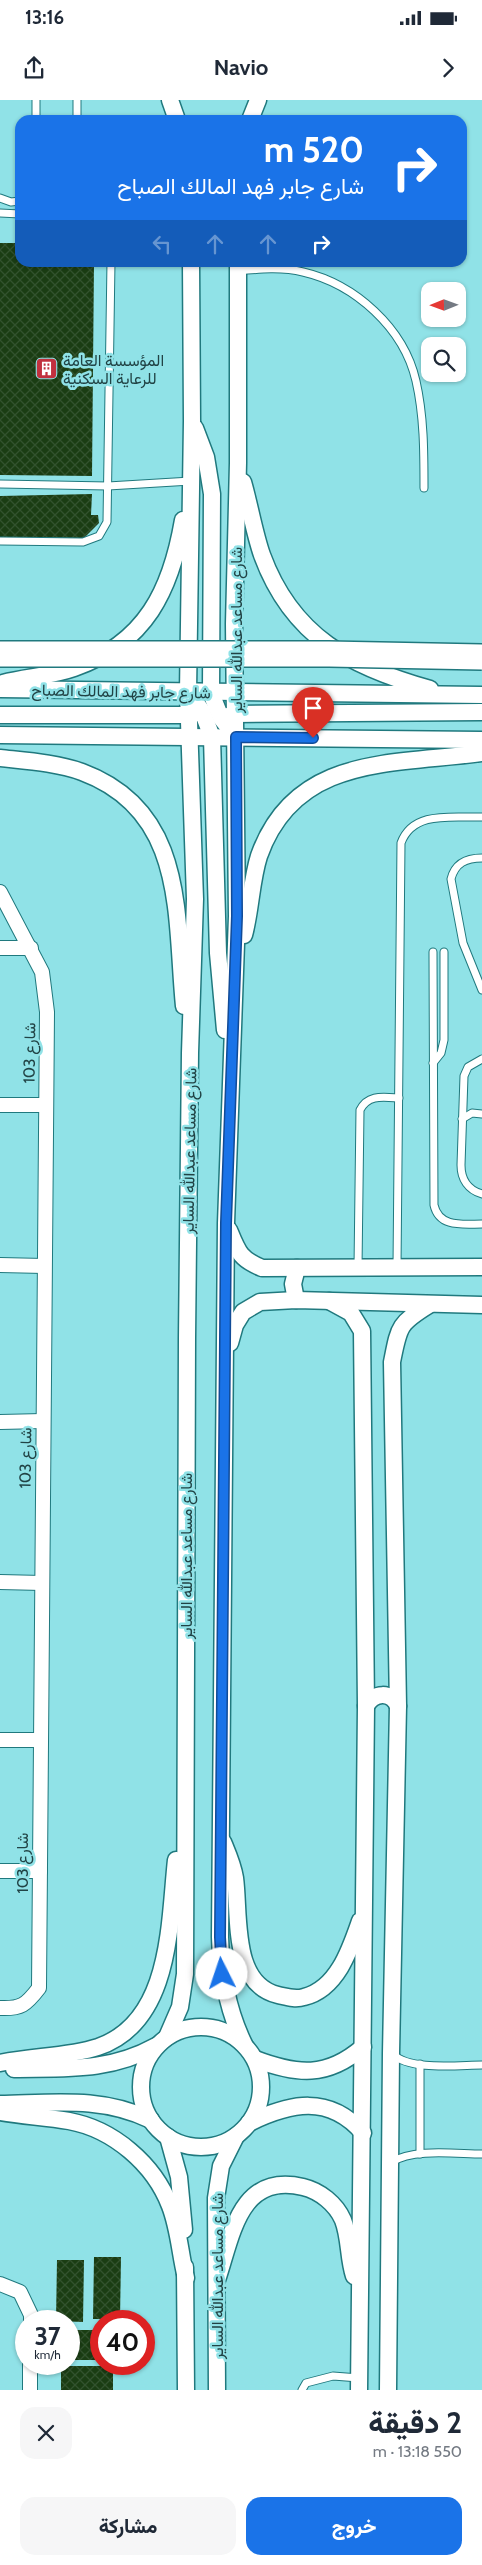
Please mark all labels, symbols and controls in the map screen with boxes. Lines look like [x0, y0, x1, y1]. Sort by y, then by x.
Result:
text: 13:16 [25, 6, 64, 29]
icon: share [20, 54, 48, 82]
text: Navio [214, 54, 268, 81]
icon: forward [434, 54, 462, 82]
text: 520 m [264, 128, 364, 171]
icon: right [382, 135, 447, 200]
text: شارع جابر فهد المالك الصباح [117, 173, 364, 200]
icon: left [148, 230, 176, 258]
icon: ahead [201, 230, 229, 258]
icon: ahead [254, 230, 282, 258]
icon: right [307, 230, 335, 258]
north arrow [421, 282, 466, 328]
map controls [421, 282, 466, 382]
button: search [421, 337, 466, 382]
place label: المؤسسة العامة للرعاية السكنية [63, 351, 164, 389]
building icon: المؤسسة العامة للرعاية السكنية [35, 357, 59, 381]
street label: شارع مساعد عبدالله الساير [227, 547, 248, 714]
street label: شارع جابر فهد المالك الصباح [31, 680, 211, 705]
pin [292, 687, 334, 738]
icon: arrive [299, 694, 327, 722]
street label: شارع 103 [19, 1022, 42, 1084]
street label: شارع مساعد عبدالله الساير [179, 1068, 202, 1235]
street label: شارع 103 [15, 1427, 38, 1489]
street label: شارع مساعد عبدالله الساير [177, 1473, 198, 1640]
street label: شارع 103 [13, 1833, 34, 1893]
position arrow [195, 1947, 247, 1999]
street label: شارع مساعد عبدالله الساير [208, 2193, 229, 2360]
speed limit sign: 40 [90, 2310, 155, 2375]
text: 37 [34, 2321, 61, 2351]
text: km/h [34, 2347, 61, 2362]
text: 2 دقيقة [368, 2404, 462, 2441]
button: close [20, 2407, 72, 2459]
text: 550 m · 13:18 [373, 2442, 462, 2461]
button: مشاركة [20, 2497, 236, 2555]
button: خروج [246, 2497, 462, 2555]

